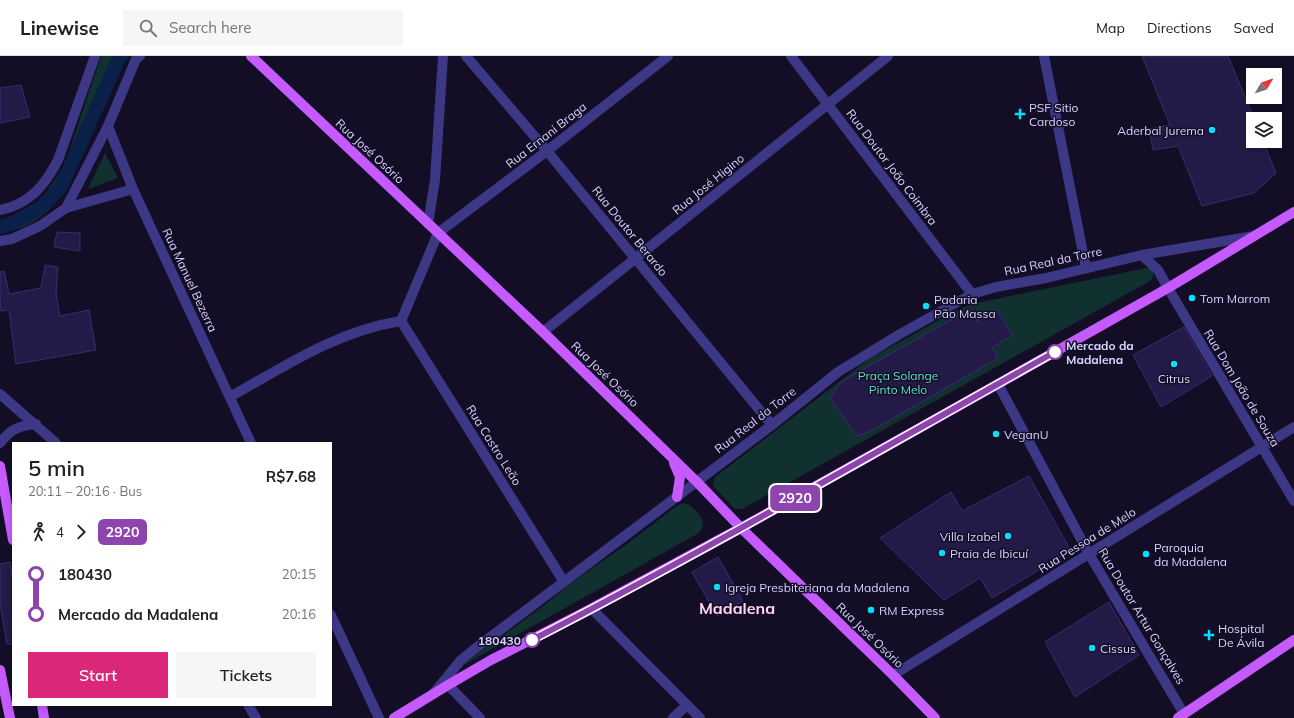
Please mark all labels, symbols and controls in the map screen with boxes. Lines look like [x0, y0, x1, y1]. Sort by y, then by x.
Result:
search box [123, 10, 403, 46]
text: Linewise [20, 16, 99, 40]
icon: search [137, 17, 159, 39]
text: Search here [169, 18, 251, 37]
text: Map [1096, 19, 1125, 37]
text: Directions [1147, 19, 1212, 37]
text: Saved [1234, 19, 1274, 37]
north arrow [1246, 68, 1282, 104]
map controls [1246, 68, 1282, 148]
street label: Rua Ernani Braga [503, 99, 589, 171]
place label: PSF Sitio Cardoso [1029, 100, 1079, 129]
street label: Rua Doutor João Coimbra [843, 106, 941, 228]
marker: PSF Sitio Cardoso [1014, 108, 1026, 120]
button: layers [1246, 112, 1282, 148]
street label: Rua José Osório [333, 115, 407, 187]
place label: Aderbal Jurema [1117, 123, 1204, 138]
marker: Aderbal Jurema [1207, 125, 1217, 135]
street label: Rua José Higino [669, 150, 747, 218]
street label: Rua Doutor Berardo [589, 183, 671, 279]
street label: Rua Manuel Bezerra [159, 226, 221, 334]
street label: Rua Real da Torre [1003, 243, 1103, 279]
place label: Tom Marrom [1200, 291, 1270, 306]
place label: Padaria Pão Massa [934, 292, 996, 321]
marker: Tom Marrom [1187, 293, 1197, 303]
marker: Padaria Pão Massa [921, 301, 931, 311]
street label: Rua Dom João de Souza [1201, 326, 1283, 450]
street label: Rua José Osório [568, 338, 642, 410]
place label: Mercado da Madalena [1066, 338, 1134, 367]
marker: Mercado da Madalena [1047, 344, 1063, 360]
marker: Citrus [1169, 359, 1179, 369]
park label: Praça Solange Pinto Melo [858, 368, 938, 397]
place label: Citrus [1158, 371, 1190, 386]
street label: Rua Real da Torre [711, 384, 799, 456]
street label: Rua Castro Leão [463, 402, 525, 488]
place label: VeganU [1004, 427, 1048, 442]
marker: VeganU [991, 429, 1001, 439]
text: 5 min [28, 454, 85, 482]
text: R$7.68 [266, 467, 316, 486]
text: 20:11 – 20:16 · Bus [28, 483, 142, 499]
line badge: 2920 [767, 485, 823, 511]
text: 2920 [778, 489, 812, 507]
street label: Rua Pessoa de Melo [1035, 504, 1139, 576]
icon: walk [28, 521, 50, 543]
icon: forward [70, 521, 92, 543]
text: 2920 [106, 523, 139, 541]
text: 4 [56, 524, 64, 540]
place label: Villa Izabel [940, 529, 1000, 544]
marker: Villa Izabel [1003, 531, 1013, 541]
place label: Paroquia da Madalena [1154, 540, 1227, 569]
street label: Rua Doutor Artur Gonçalves [1095, 545, 1189, 687]
place label: Praia de Ibicuí [950, 546, 1029, 561]
marker: Praia de Ibicuí [937, 548, 947, 558]
marker: Paroquia da Madalena [1141, 549, 1151, 559]
text: 180430 [58, 565, 112, 584]
text: 20:15 [282, 566, 316, 582]
place label: Igreja Presbiteriana da Madalena [725, 580, 909, 595]
marker: Igreja Presbiteriana da Madalena [712, 582, 722, 592]
district label: Madalena [699, 598, 775, 618]
street label: Rua José Osório [833, 599, 907, 671]
place label: RM Express [879, 603, 944, 618]
text: Mercado da Madalena [58, 605, 218, 624]
marker: RM Express [866, 605, 876, 615]
text: 20:16 [282, 606, 316, 622]
place label: Hospital De Ávila [1218, 621, 1264, 650]
marker: Hospital De Ávila [1203, 629, 1215, 641]
marker: 180430 [524, 632, 540, 648]
place label: 180430 [478, 633, 521, 648]
place label: Cissus [1100, 641, 1136, 656]
marker: Cissus [1087, 643, 1097, 653]
button: Start [28, 652, 168, 698]
button: Tickets [176, 652, 316, 698]

